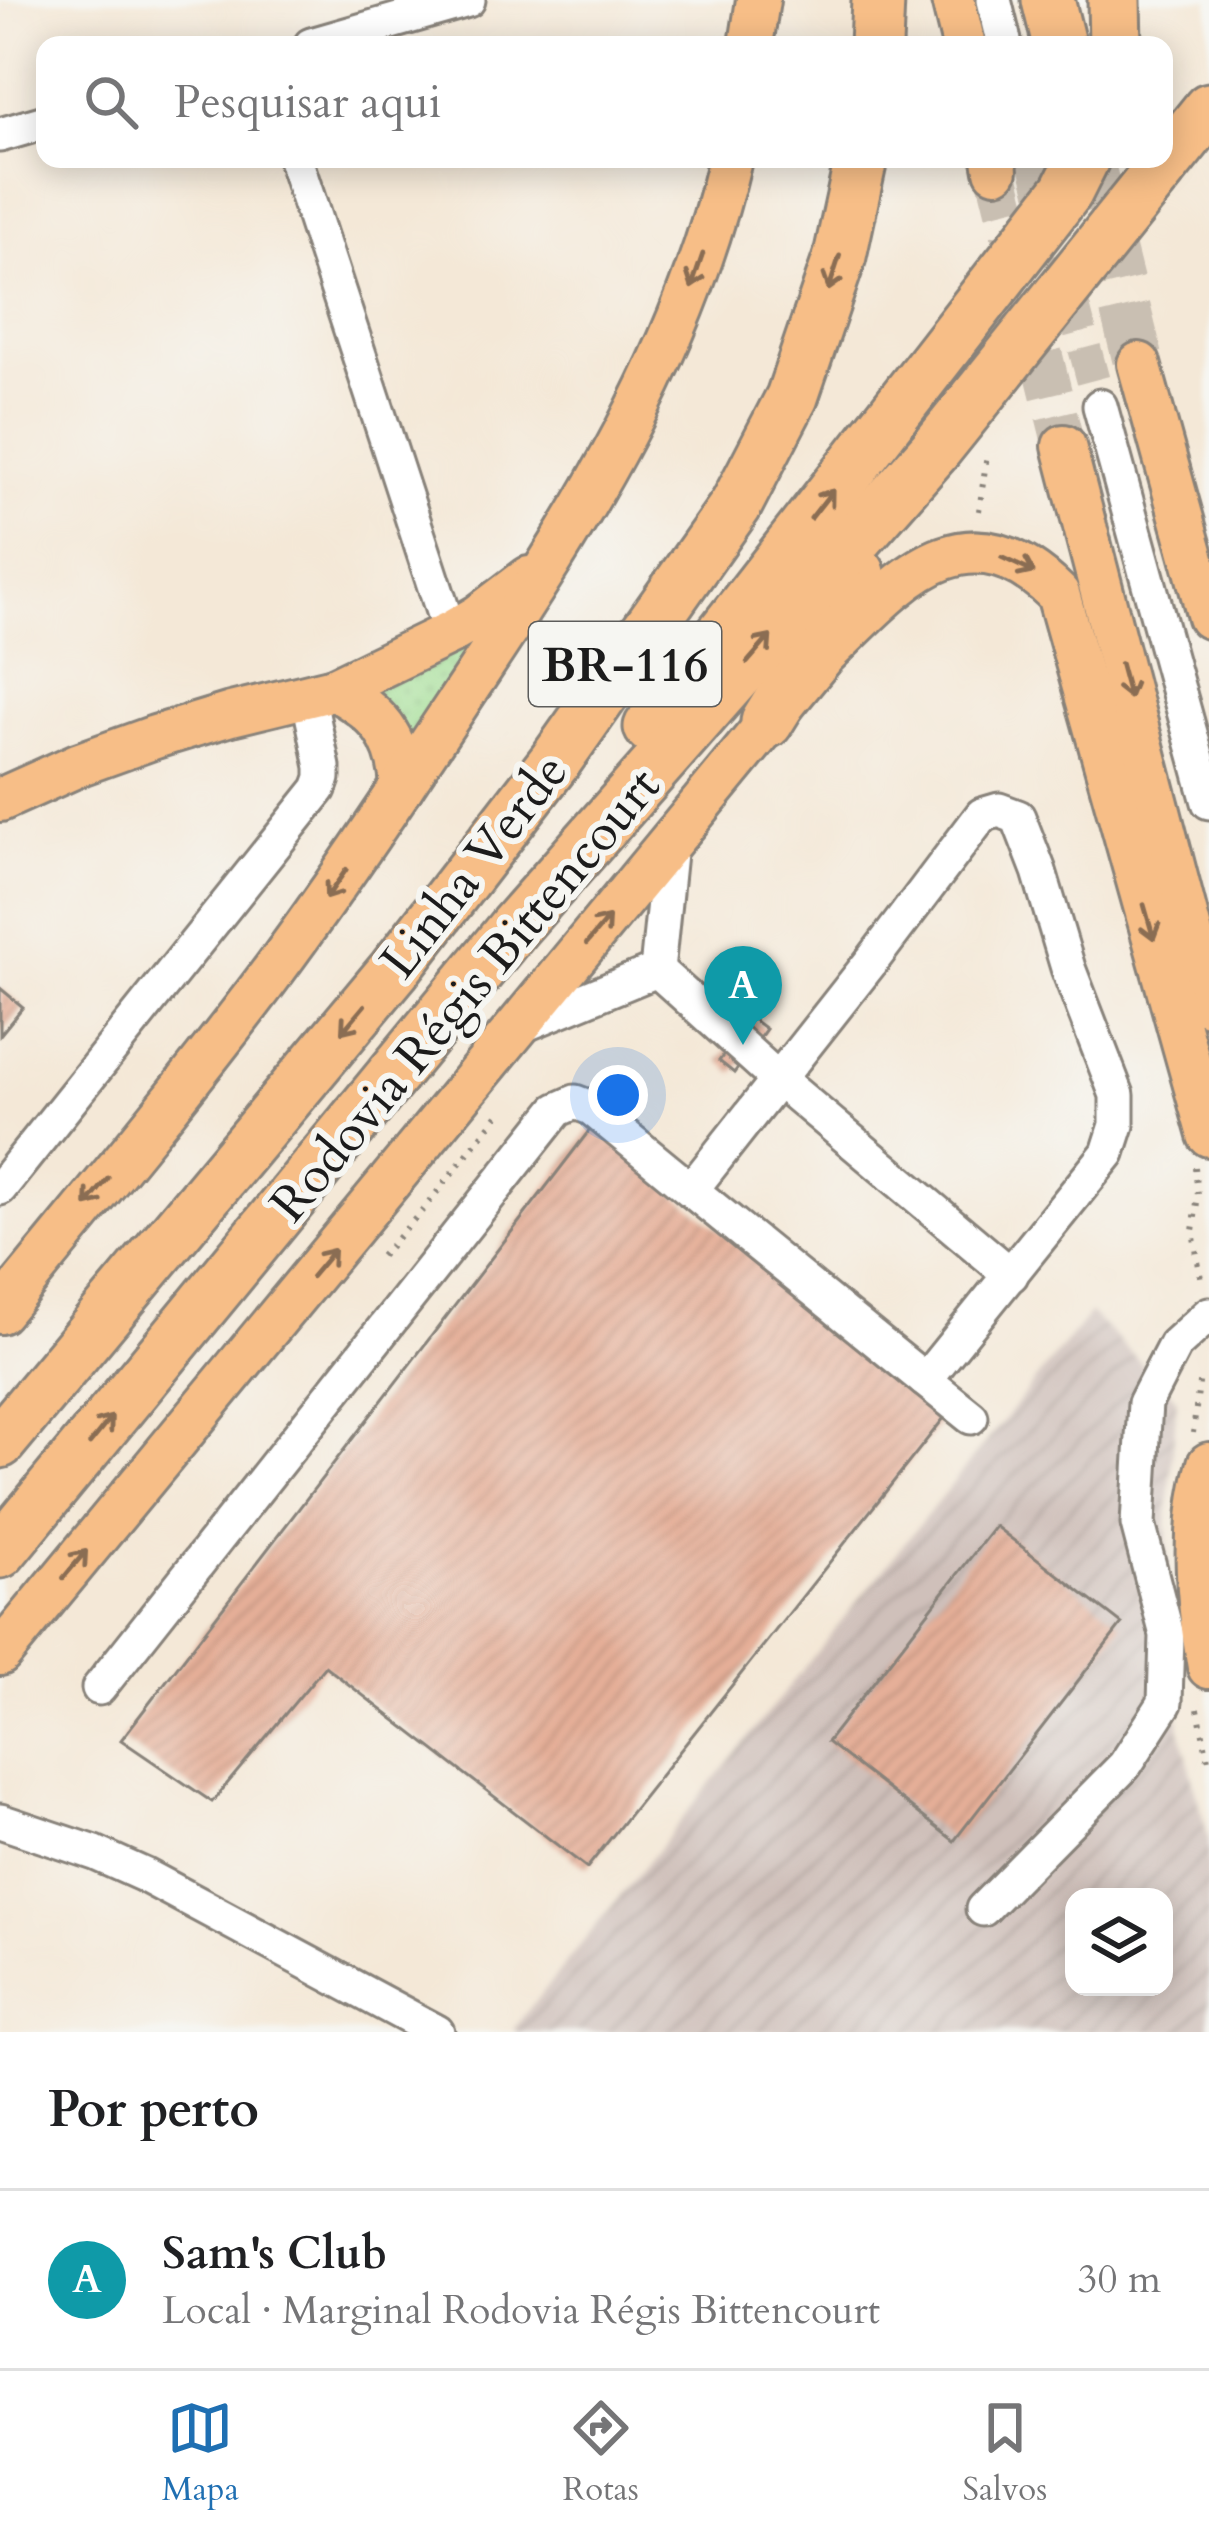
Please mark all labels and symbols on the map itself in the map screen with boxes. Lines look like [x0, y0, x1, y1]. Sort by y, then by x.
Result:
one-way arrow [685, 252, 706, 289]
one-way arrow [822, 253, 844, 291]
one-way arrow [808, 488, 835, 520]
one-way arrow [999, 556, 1035, 578]
road number: BR-116 [529, 622, 721, 706]
one-way arrow [745, 634, 772, 664]
one-way arrow [1116, 661, 1138, 699]
street label: Linha Verde [365, 739, 584, 993]
street label: Rodovia Régis Bittencourt [255, 753, 676, 1237]
one-way arrow [324, 867, 349, 900]
one-way arrow [1139, 902, 1161, 940]
one-way arrow [584, 915, 612, 946]
pin: A [704, 946, 782, 1045]
one-way arrow [340, 1003, 367, 1034]
your location [588, 1065, 648, 1125]
one-way arrow [84, 1176, 111, 1208]
one-way arrow [309, 1248, 336, 1279]
one-way arrow [87, 1414, 114, 1446]
one-way arrow [60, 1549, 88, 1580]

